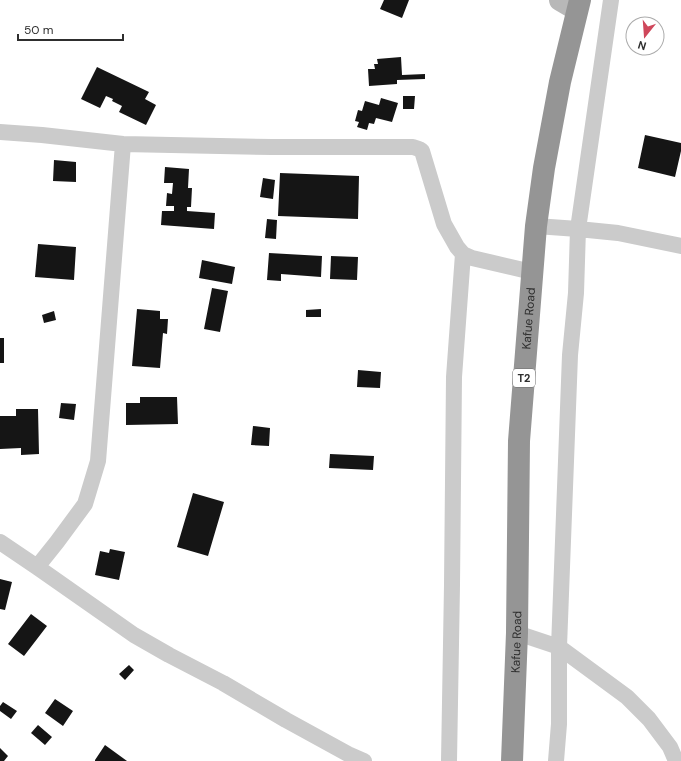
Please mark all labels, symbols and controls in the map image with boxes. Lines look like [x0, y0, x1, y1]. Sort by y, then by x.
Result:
scale bar [18, 16, 123, 42]
north arrow [625, 16, 665, 56]
text: 50 m [24, 22, 53, 38]
text: N [636, 38, 648, 53]
street label: Kafue Road [518, 287, 539, 350]
road number: T2 [513, 369, 535, 387]
street label: Kafue Road [507, 611, 525, 674]

